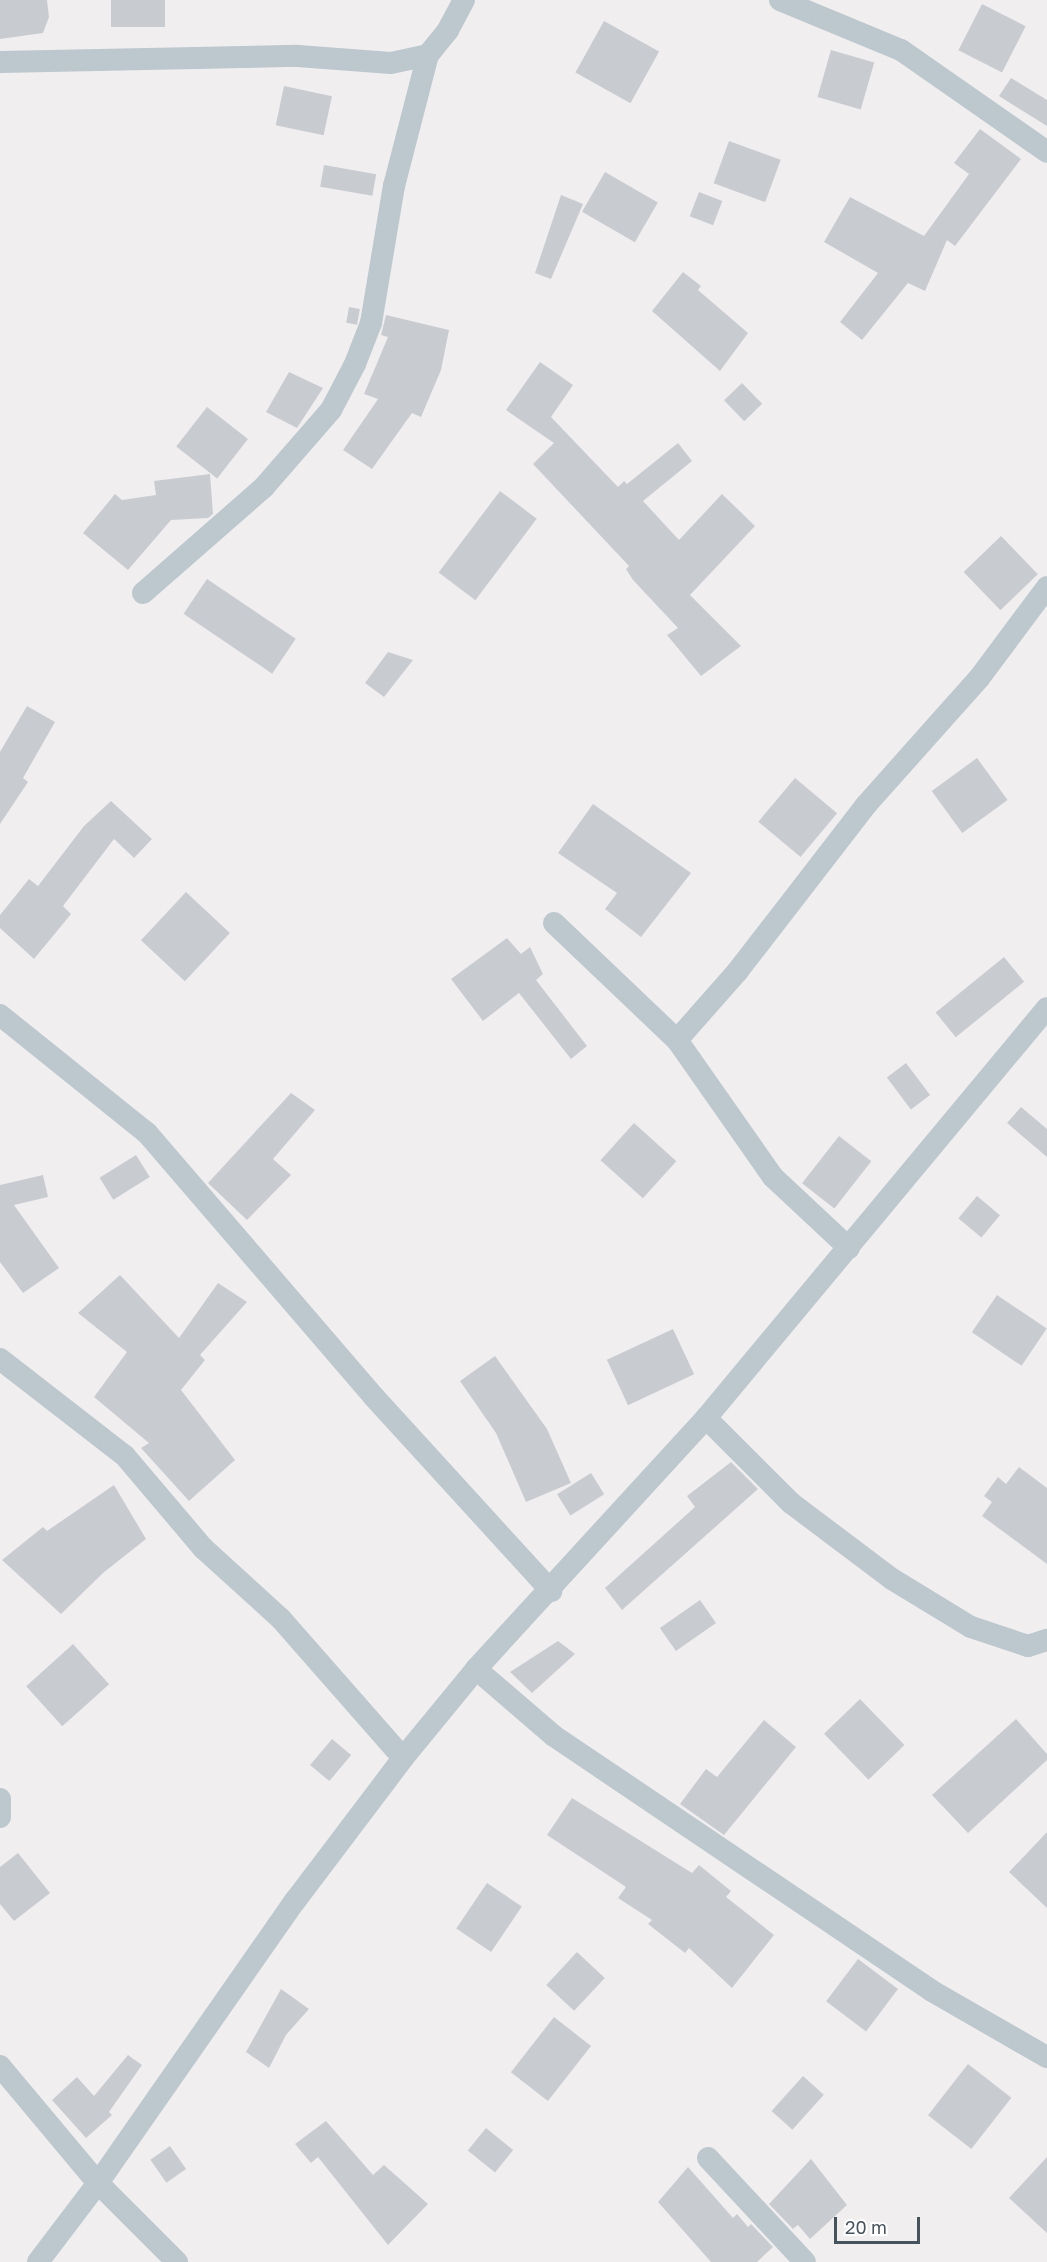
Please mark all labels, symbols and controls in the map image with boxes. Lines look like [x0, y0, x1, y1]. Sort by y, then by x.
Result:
scale bar [837, 2205, 922, 2243]
text: 20 m [845, 2216, 887, 2238]

